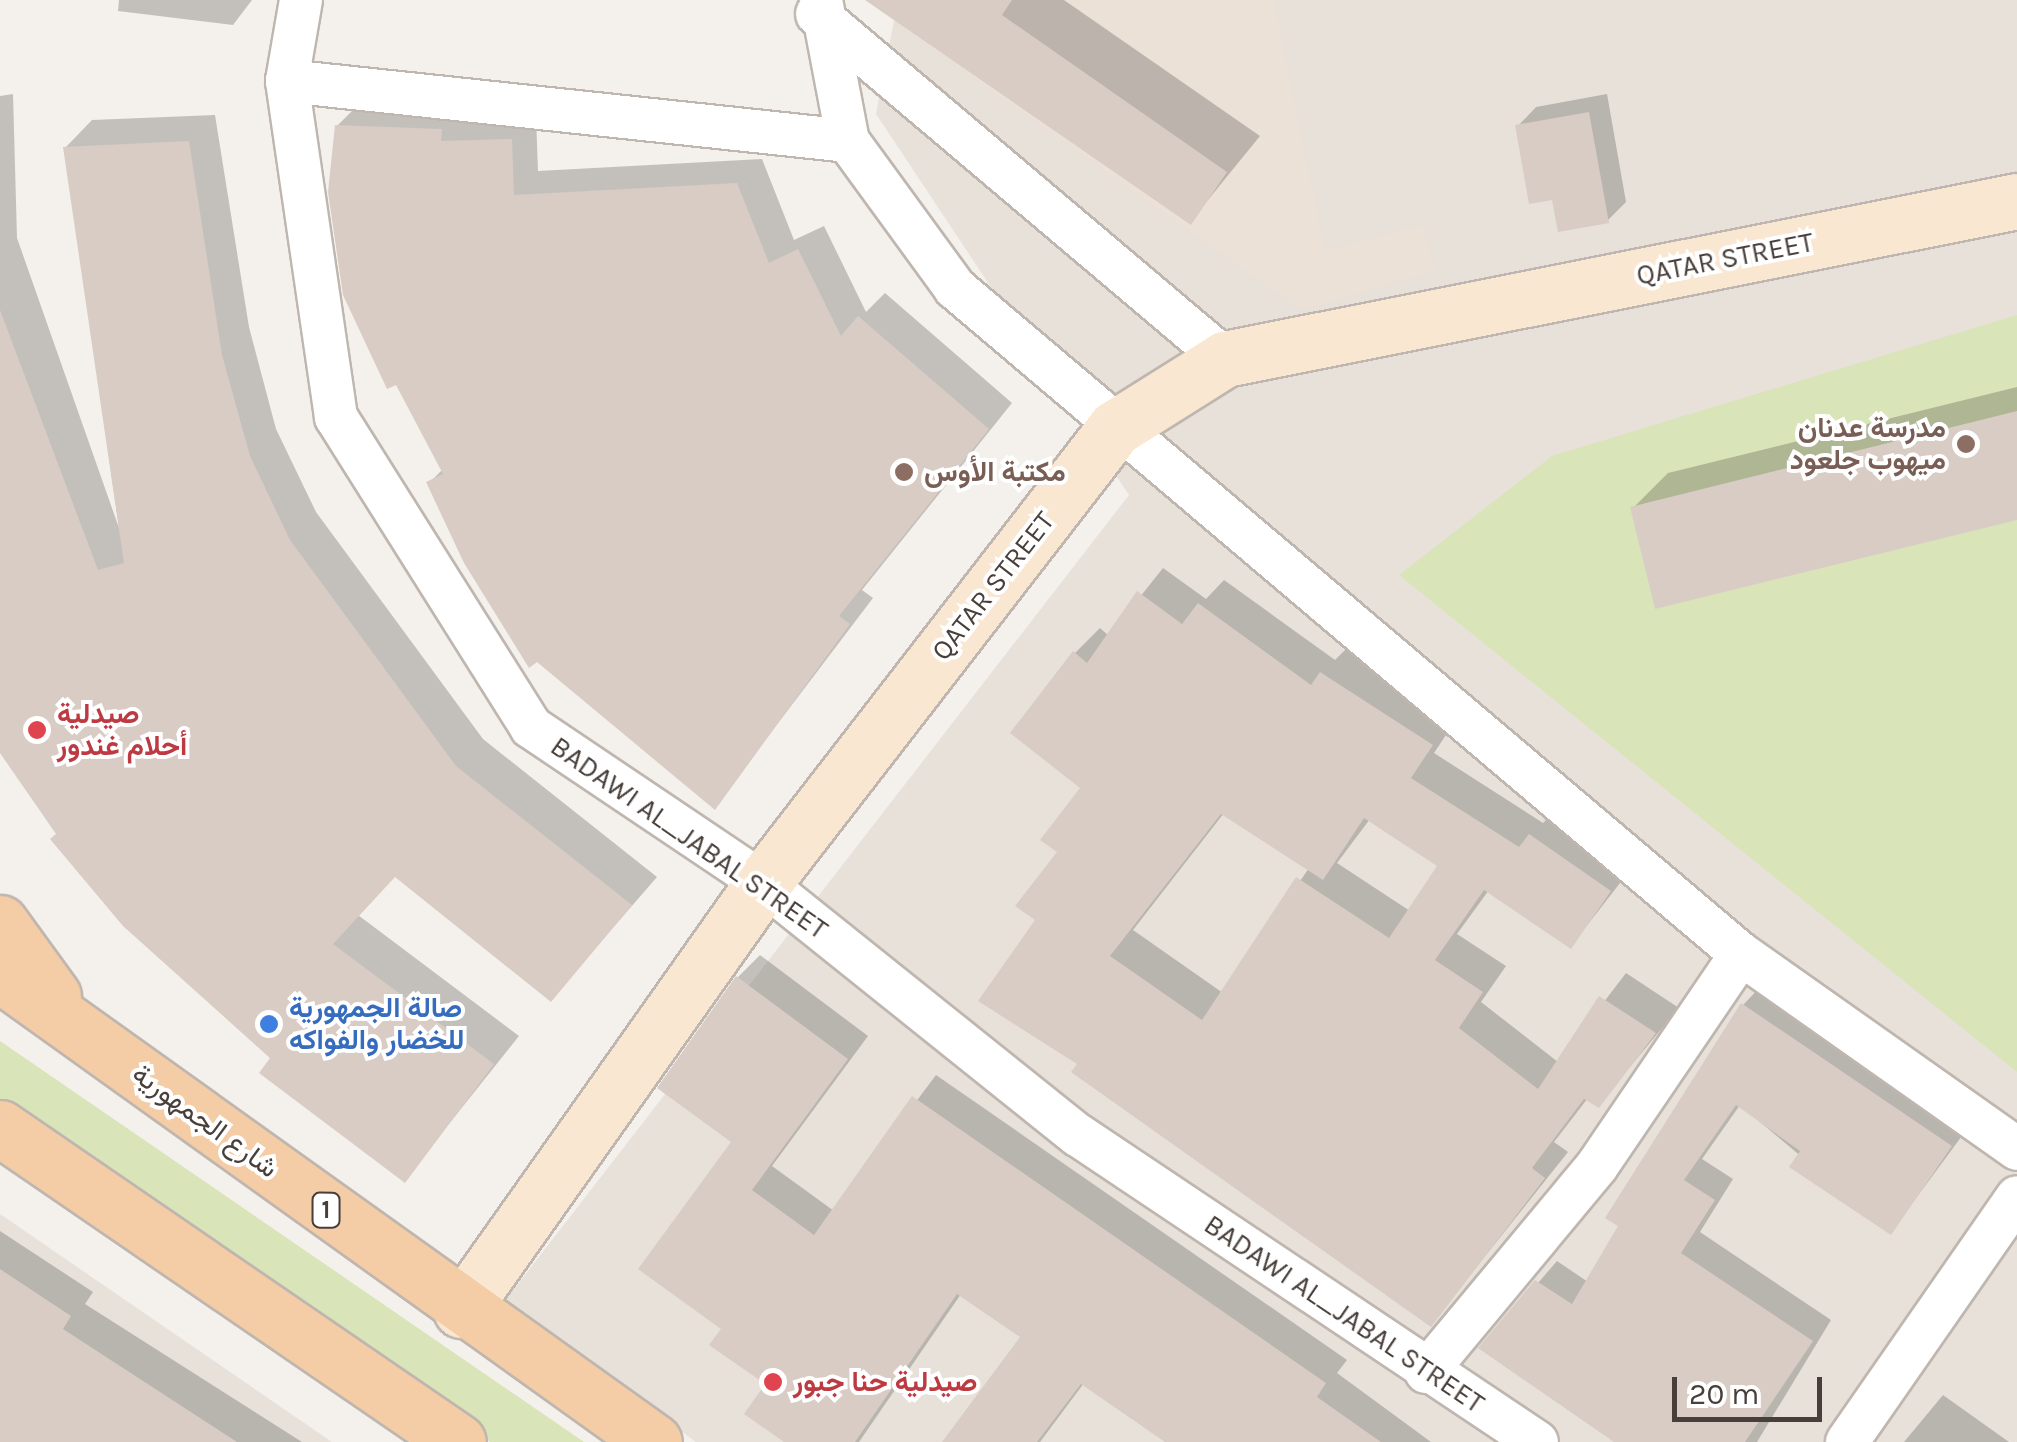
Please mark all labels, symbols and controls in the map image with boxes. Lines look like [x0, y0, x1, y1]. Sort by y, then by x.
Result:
street label: QATAR STREET [1634, 225, 1816, 293]
place label: مدرسة عدنان ميهوب جلعود [1790, 411, 1946, 477]
marker: مدرسة عدنان ميهوب جلعود [1955, 433, 1977, 455]
place label: مكتبة الأوس [924, 455, 1066, 489]
marker: مكتبة الأوس [893, 461, 915, 483]
street label: QATAR STREET [925, 505, 1061, 667]
place label: صيدلية أحلام غندور [57, 697, 187, 763]
marker: صيدلية أحلام غندور [26, 719, 48, 741]
street label: BADAWI AL_JABAL STREET [544, 729, 834, 947]
place label: صالة الجمهورية للخضار والفواكه [289, 991, 465, 1057]
marker: صالة الجمهورية للخضار والفواكه [258, 1013, 280, 1035]
street label: شارع الجمهورية [126, 1057, 284, 1185]
road number: 1 [311, 1190, 341, 1230]
street label: BADAWI AL_JABAL STREET [1198, 1208, 1490, 1420]
scale bar [1677, 1357, 1827, 1419]
place label: صيدلية حنا جبور [793, 1365, 977, 1399]
marker: صيدلية حنا جبور [762, 1371, 784, 1393]
text: 20 m [1689, 1376, 1759, 1412]

